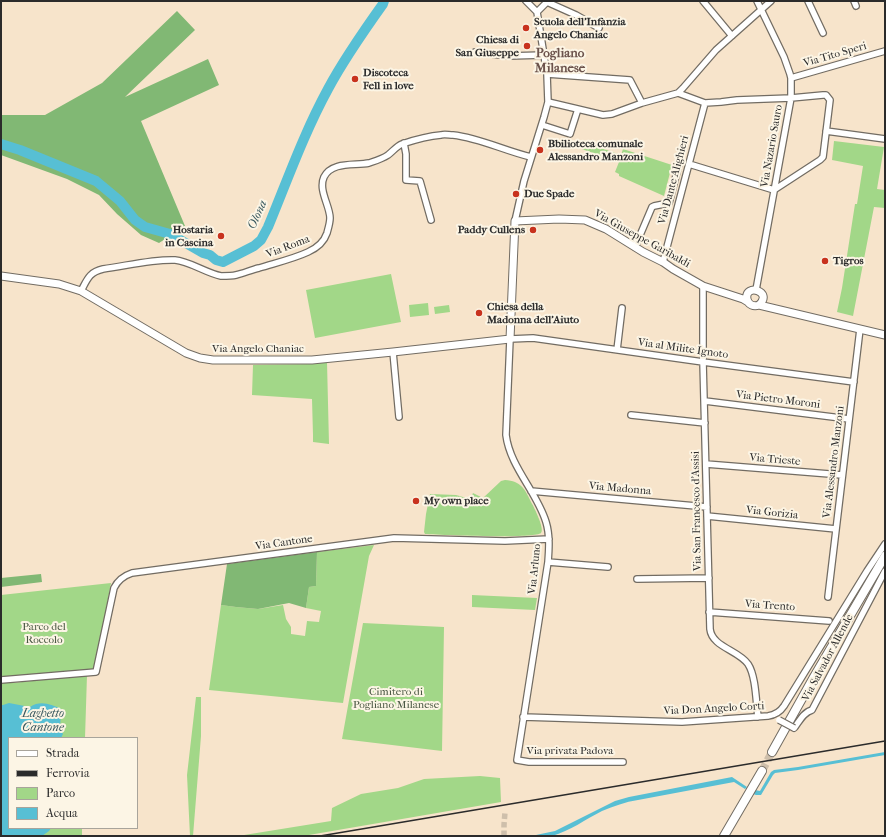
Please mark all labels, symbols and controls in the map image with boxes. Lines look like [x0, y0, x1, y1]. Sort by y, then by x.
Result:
place label: Scuola dell'Infanzia Angelo Chaniac [534, 15, 625, 41]
marker: Scuola dell'Infanzia Angelo Chaniac [521, 23, 531, 33]
place label: Chiesa di San Giuseppe [455, 33, 519, 59]
street label: Via Tito Speri [802, 40, 868, 70]
marker: Chiesa di San Giuseppe [522, 41, 532, 51]
district label: Pogliano Milanese [535, 46, 585, 77]
place label: Discoteca Fell in love [363, 66, 414, 92]
marker: Discoteca Fell in love [350, 74, 360, 84]
street label: Via Nazario Sauro [758, 104, 786, 188]
street label: Via Dante Alighieri [656, 134, 692, 226]
place label: Bbilioteca comunale Alessandro Manzoni [548, 137, 643, 163]
marker: Bbilioteca comunale Alessandro Manzoni [535, 145, 545, 155]
place label: Due Spade [524, 187, 575, 201]
marker: Due Spade [511, 189, 521, 199]
water label: Olona [245, 198, 271, 232]
street label: Via Giuseppe Garibaldi [592, 207, 692, 271]
place label: Hostaria in Cascina [165, 223, 213, 249]
place label: Paddy Cullens [458, 223, 525, 237]
marker: Paddy Cullens [528, 225, 538, 235]
marker: Hostaria in Cascina [216, 231, 226, 241]
street label: Via Roma [264, 233, 312, 261]
place label: Tigros [833, 254, 864, 268]
marker: Tigros [820, 256, 830, 266]
place label: Chiesa della Madonna dell'Aiuto [487, 300, 579, 326]
marker: Chiesa della Madonna dell'Aiuto [474, 308, 484, 318]
street label: Via al Milite Ignoto [637, 336, 729, 362]
street label: Via Angelo Chaniac [212, 342, 304, 356]
street label: Via Pietro Moroni [735, 388, 821, 412]
street label: Via Alessandro Manzoni [821, 405, 847, 519]
street label: Via San Francesco d'Assisi [689, 451, 705, 571]
street label: Via Trieste [749, 451, 801, 469]
street label: Via Madonna [588, 480, 652, 498]
place label: My own place [424, 494, 489, 508]
marker: My own place [411, 496, 421, 506]
street label: Via Gorizia [745, 504, 799, 522]
street label: Via Cantone [254, 532, 314, 554]
street label: Via Arluno [526, 543, 544, 595]
street label: Via Trento [744, 598, 796, 614]
street label: Via Salvador Allende [799, 612, 857, 704]
park label: Parco del Roccolo [22, 620, 66, 646]
park label: Cimitero di Pogliano Milanese [353, 685, 439, 711]
street label: Via Don Angelo Corti [663, 700, 765, 718]
water label: Laghetto Cantone [22, 707, 64, 735]
legend [8, 737, 138, 829]
street label: Via privata Padova [527, 744, 613, 758]
text: Strada [46, 746, 79, 760]
text: Ferrovia [46, 766, 89, 780]
text: Parco [46, 786, 75, 800]
text: Acqua [46, 806, 78, 820]

